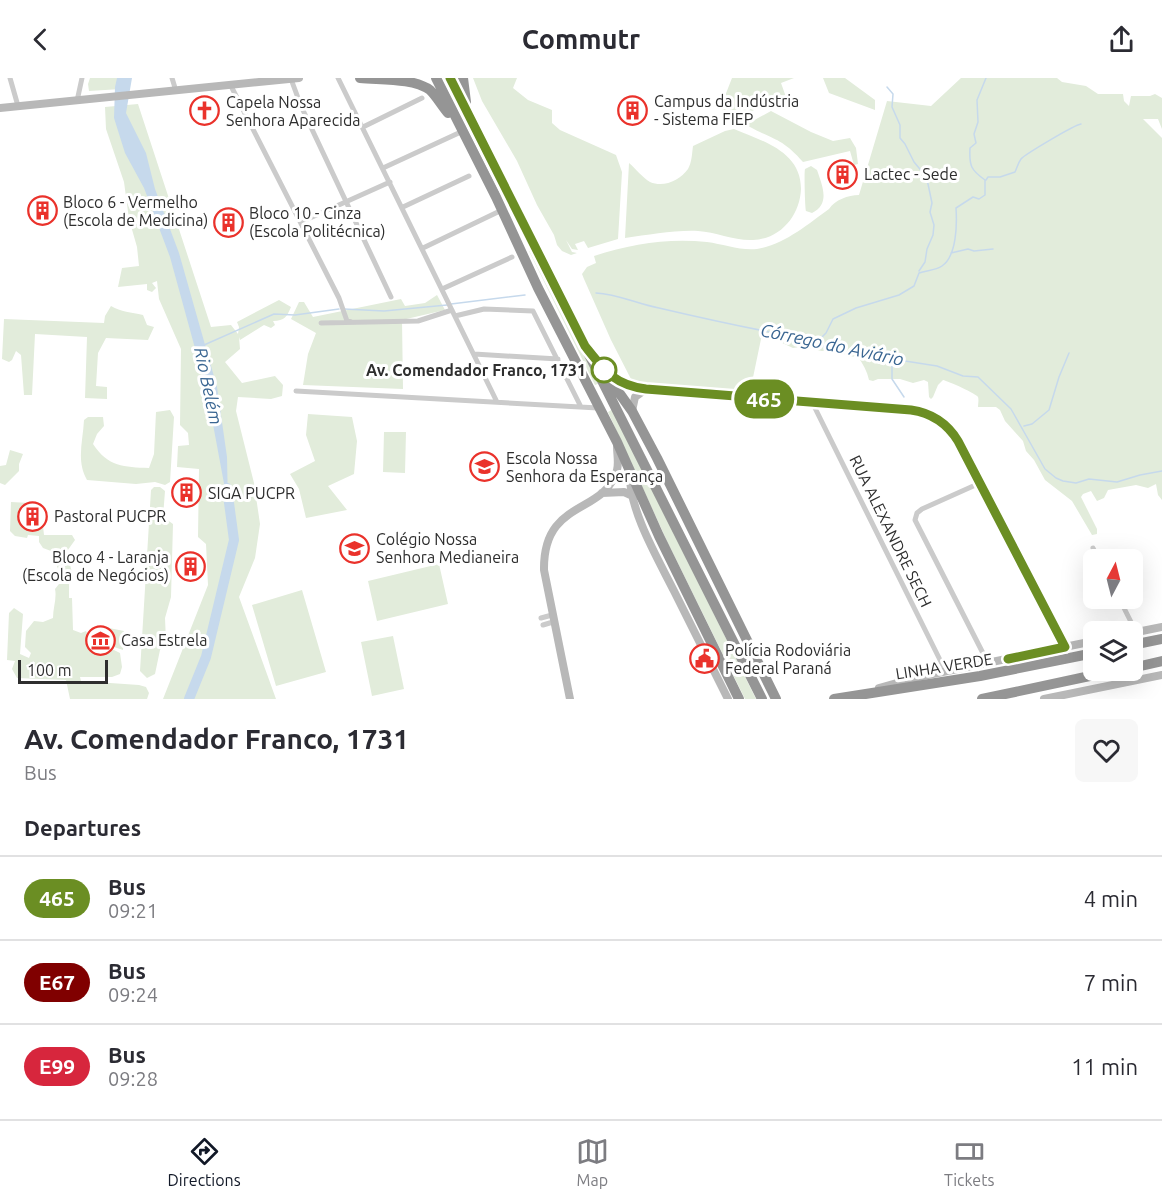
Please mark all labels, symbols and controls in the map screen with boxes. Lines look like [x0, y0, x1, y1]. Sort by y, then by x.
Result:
icon: back [24, 23, 57, 56]
icon: share [1105, 23, 1138, 56]
text: Commutr [522, 24, 640, 54]
place label: Campus da Indústria - Sistema FIEP [654, 92, 799, 128]
place label: Capela Nossa Senhora Aparecida [226, 93, 361, 129]
building icon: Campus da Indústria - Sistema FIEP [617, 94, 649, 126]
church icon: Capela Nossa Senhora Aparecida [189, 95, 221, 127]
building icon: Lactec - Sede [827, 158, 859, 190]
place label: Lactec - Sede [864, 165, 958, 183]
place label: Bloco 6 - Vermelho (Escola de Medicina) [63, 193, 208, 230]
building icon: Bloco 6 - Vermelho (Escola de Medicina) [26, 195, 58, 227]
place label: Bloco 10 - Cinza (Escola Politécnica) [249, 204, 386, 241]
building icon: Bloco 10 - Cinza (Escola Politécnica) [212, 206, 244, 238]
water label: Córrego do Aviário [759, 319, 906, 369]
water label: Rio Belém [191, 345, 227, 426]
marker: Av. Comendador Franco, 1731 [591, 357, 617, 383]
place label: Av. Comendador Franco, 1731 [366, 361, 586, 379]
line badge: 465 [730, 380, 798, 418]
text: 465 [746, 387, 782, 411]
place label: Escola Nossa Senhora da Esperança [506, 449, 663, 485]
school or university icon: Escola Nossa Senhora da Esperança [469, 451, 501, 483]
street label: RUA ALEXANDRE SECH [846, 452, 936, 610]
building icon: SIGA PUCPR [171, 477, 203, 509]
place label: SIGA PUCPR [208, 484, 295, 502]
building icon: Pastoral PUCPR [17, 500, 49, 532]
place label: Pastoral PUCPR [54, 507, 166, 525]
place label: Colégio Nossa Senhora Medianeira [376, 530, 519, 566]
school or university icon: Colégio Nossa Senhora Medianeira [339, 532, 371, 564]
place label: Bloco 4 - Laranja (Escola de Negócios) [22, 548, 169, 585]
north arrow [1083, 549, 1143, 609]
map controls [1083, 549, 1143, 681]
building icon: Bloco 4 - Laranja (Escola de Negócios) [174, 550, 206, 582]
button: layers [1083, 621, 1143, 681]
museum icon: Casa Estrela [84, 624, 116, 656]
place label: Casa Estrela [121, 631, 207, 649]
place label: Polícia Rodoviária Federal Paraná [725, 641, 851, 677]
public building icon: Polícia Rodoviária Federal Paraná [688, 643, 720, 675]
street label: LINHA VERDE [894, 649, 994, 683]
scale bar [18, 657, 108, 684]
text: 100 m [27, 661, 72, 679]
button: heart [1075, 719, 1138, 782]
text: Av. Comendador Franco, 1731 [24, 723, 409, 754]
text: Bus [24, 761, 57, 784]
text: Departures [24, 815, 141, 840]
text: Bus [108, 874, 146, 899]
text: 465 [39, 886, 75, 910]
text: 4 min [1084, 886, 1138, 911]
text: 09:21 [108, 899, 158, 922]
text: Bus [108, 958, 146, 983]
text: E67 [39, 970, 75, 994]
text: 7 min [1084, 970, 1138, 995]
text: 09:24 [108, 983, 158, 1006]
text: Bus [108, 1042, 146, 1067]
text: E99 [39, 1054, 75, 1078]
text: 11 min [1071, 1054, 1138, 1079]
text: 09:28 [108, 1067, 158, 1090]
tab: Directions [168, 1135, 241, 1189]
tab: Map [576, 1135, 609, 1189]
tab: Tickets [944, 1135, 994, 1189]

